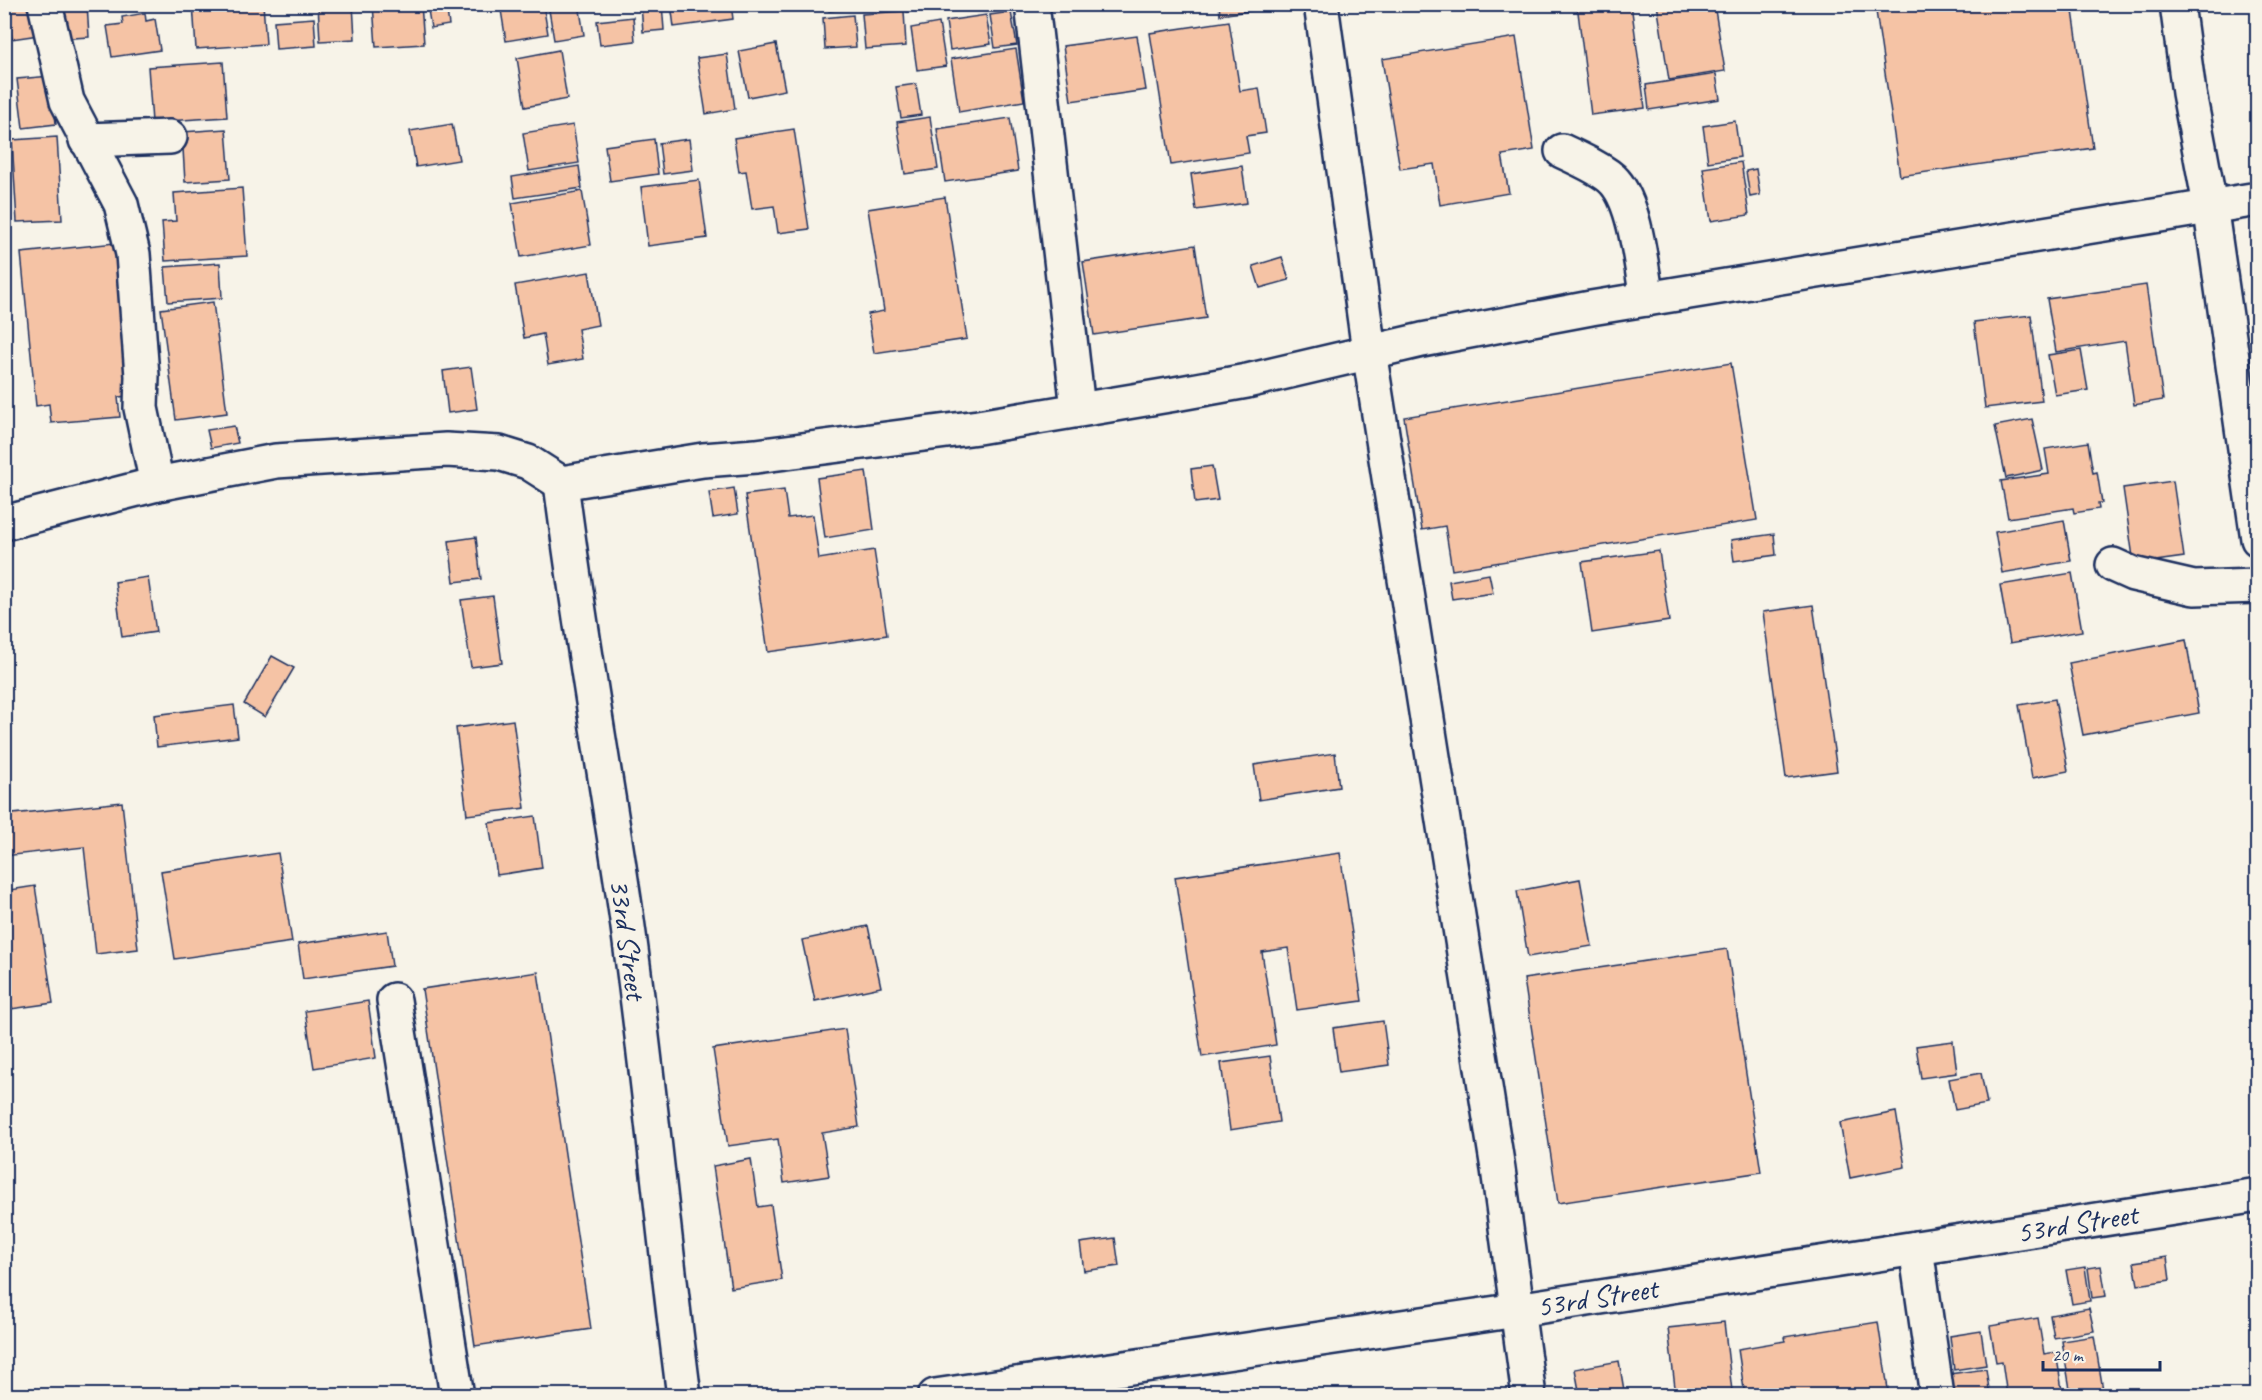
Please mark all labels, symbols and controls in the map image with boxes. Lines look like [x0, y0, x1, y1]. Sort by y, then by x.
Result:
street label: 33rd Street [601, 876, 656, 1005]
street label: 53rd Street [2014, 1194, 2143, 1251]
street label: 53rd Street [1534, 1268, 1663, 1325]
scale bar [2043, 1334, 2160, 1372]
text: 20 m [2052, 1344, 2085, 1366]

